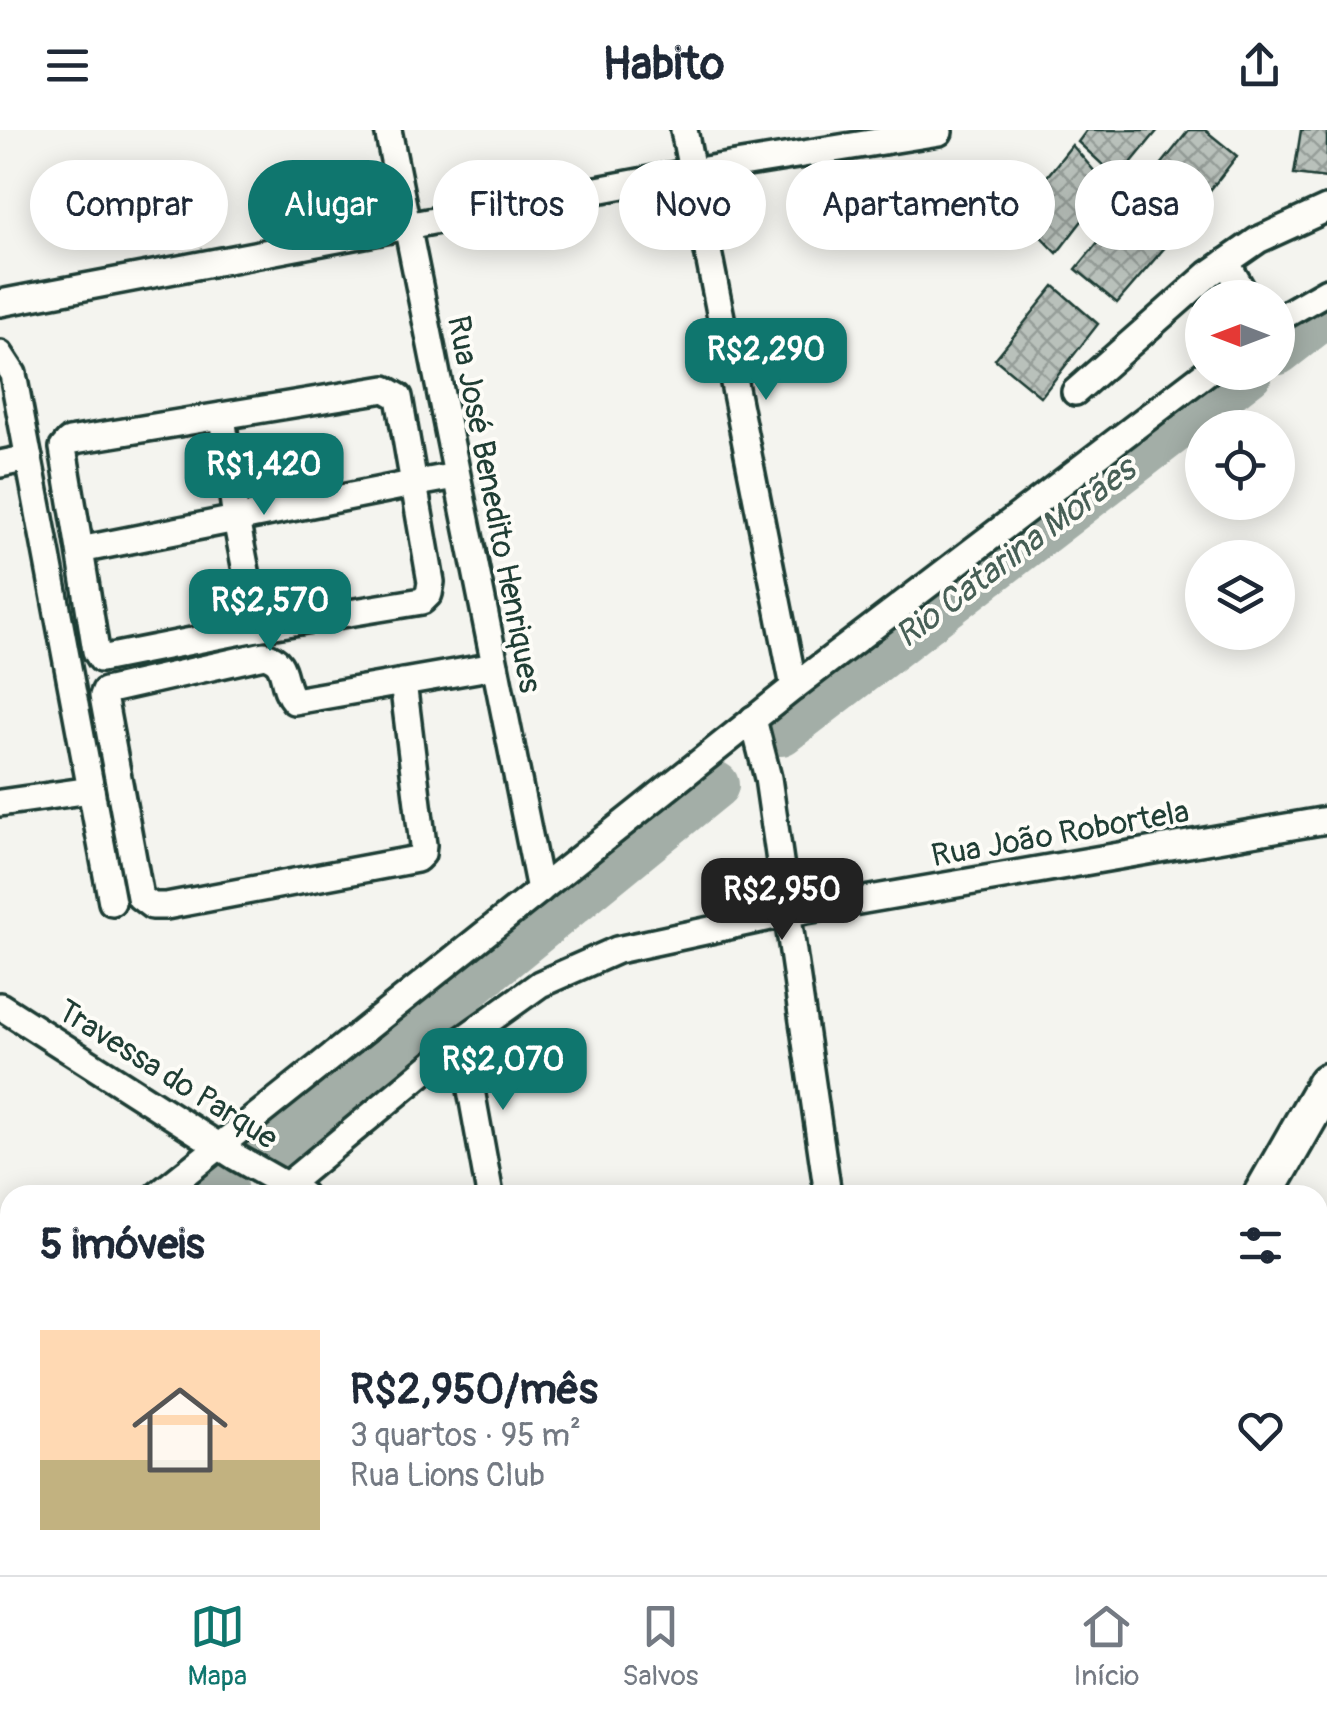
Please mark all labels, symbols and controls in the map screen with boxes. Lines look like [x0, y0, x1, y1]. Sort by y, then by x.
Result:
text: Habito [603, 37, 724, 93]
icon: menu [40, 38, 95, 93]
icon: share [1232, 38, 1287, 93]
chip: Comprar [30, 160, 228, 250]
chip: Alugar [248, 160, 413, 250]
chip: Filtros [433, 160, 599, 250]
chip: Novo [619, 160, 766, 250]
chip: Apartamento [786, 160, 1055, 250]
chip: Casa [1075, 160, 1214, 250]
north arrow [1185, 280, 1295, 390]
map controls [1185, 280, 1295, 650]
street label: Rua José Benedito Henriques [438, 312, 550, 696]
pin: R$2,290 [674, 318, 858, 403]
text: R$2,290 [707, 330, 825, 370]
button: locate [1185, 410, 1295, 520]
pin: R$1,420 [172, 433, 356, 518]
text: R$1,420 [207, 445, 321, 485]
water label: Rio Catarina Morães [887, 446, 1147, 658]
button: layers [1185, 540, 1295, 650]
pin: R$2,570 [178, 569, 362, 654]
text: R$2,570 [211, 581, 329, 621]
street label: Rua João Robortela [928, 792, 1192, 876]
pin: R$2,950 [690, 858, 874, 943]
text: R$2,950 [723, 870, 841, 910]
street label: Travessa do Parque [50, 991, 285, 1159]
pin: R$2,070 [411, 1028, 595, 1113]
text: R$2,070 [442, 1040, 564, 1080]
icon: filters [1233, 1218, 1288, 1273]
text: 5 imóveis [40, 1219, 204, 1271]
text: R$2,950/mês [350, 1364, 598, 1416]
icon: home [120, 1370, 240, 1490]
icon: heart [1233, 1403, 1288, 1458]
text: 3 quartos · 95 m² [350, 1416, 581, 1456]
text: Rua Lions Club [350, 1456, 545, 1496]
tab: Mapa [188, 1599, 247, 1694]
tab: Salvos [622, 1599, 698, 1694]
tab: Início [1074, 1599, 1139, 1694]

